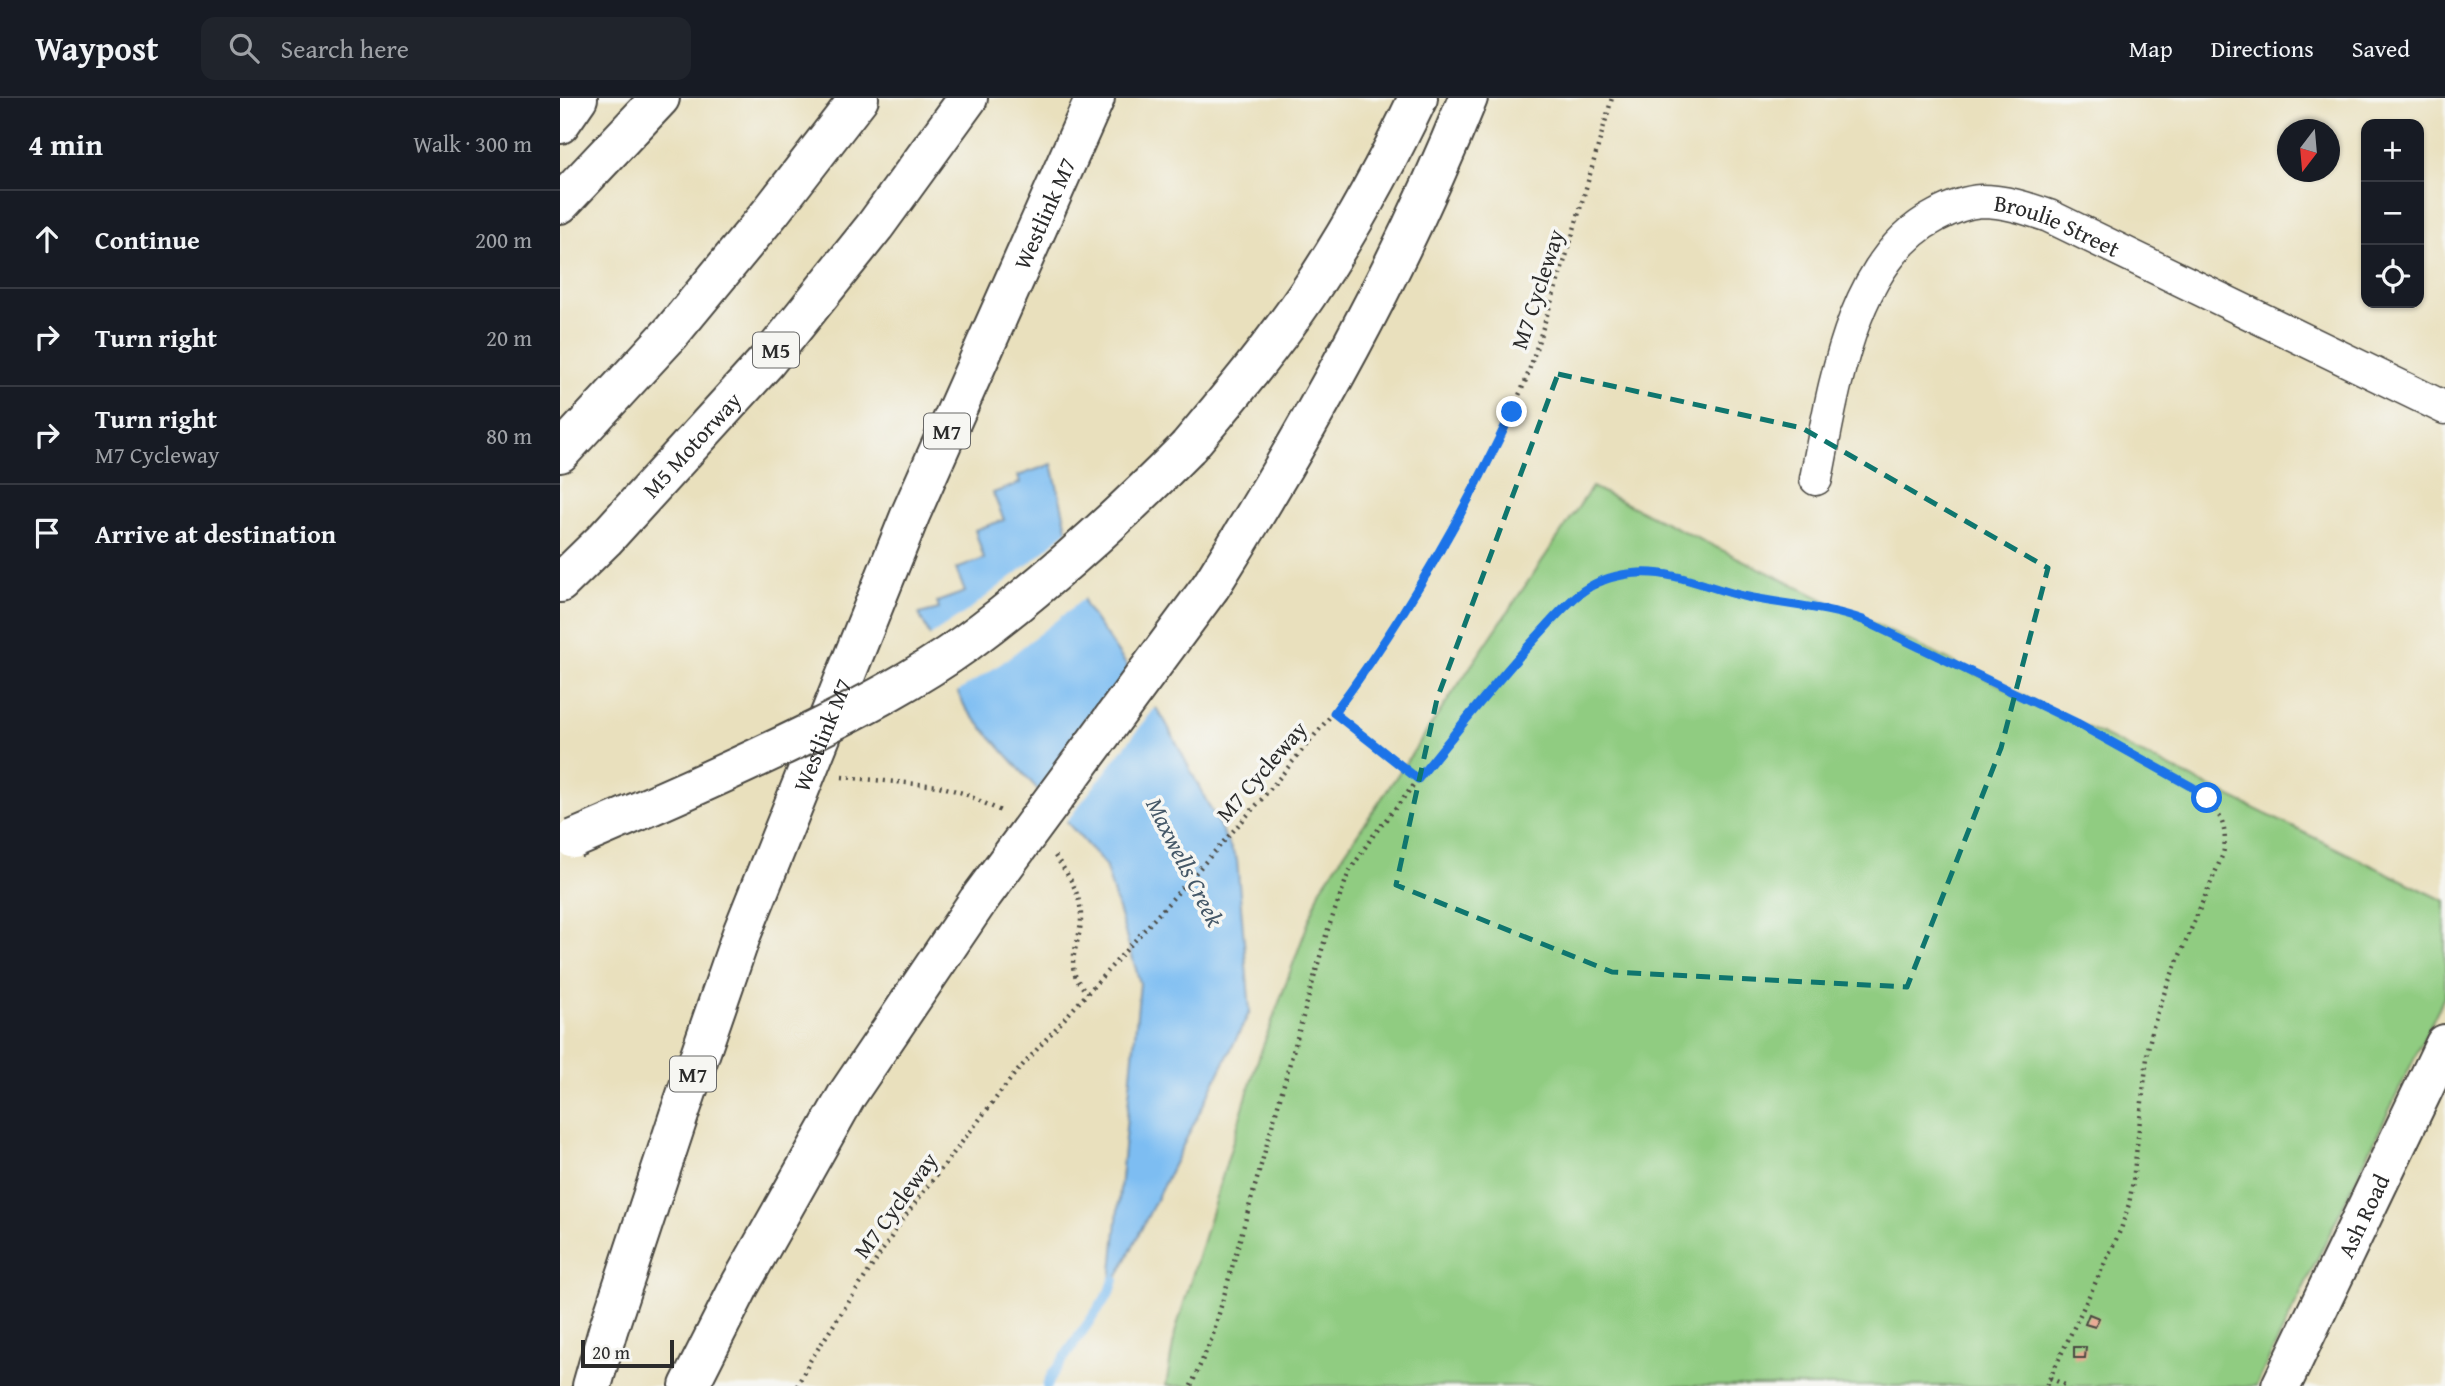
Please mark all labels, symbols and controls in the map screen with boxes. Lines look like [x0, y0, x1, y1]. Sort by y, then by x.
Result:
search box [201, 17, 691, 80]
text: Waypost [35, 24, 159, 72]
icon: search [225, 29, 263, 67]
text: Search here [281, 29, 409, 68]
text: Map [2129, 31, 2173, 66]
text: Directions [2211, 31, 2314, 66]
text: Saved [2352, 31, 2410, 66]
north arrow [2277, 119, 2340, 182]
map controls [2361, 119, 2424, 308]
button: + [2361, 119, 2424, 182]
text: 4 min [28, 122, 103, 166]
text: Walk · 300 m [413, 127, 532, 160]
street label: Westlink M7 [1005, 152, 1083, 274]
button: − [2361, 182, 2424, 245]
street label: Broulie Street [1992, 185, 2126, 264]
icon: ahead [28, 220, 66, 258]
text: Continue [95, 220, 200, 259]
text: 200 m [475, 223, 532, 256]
street label: M7 Cycleway [1502, 224, 1572, 353]
button: locate [2361, 245, 2424, 308]
icon: right [28, 318, 66, 356]
text: Turn right [95, 318, 217, 357]
text: 20 m [486, 321, 532, 354]
road number: M5 [753, 332, 799, 368]
street label: M5 Motorway [634, 383, 749, 505]
route end [1496, 396, 1527, 427]
text: Turn right [95, 399, 217, 438]
road number: M7 [924, 414, 970, 448]
icon: right [28, 416, 66, 454]
text: 80 m [486, 419, 532, 452]
text: M7 Cycleway [95, 438, 219, 471]
icon: arrive [28, 514, 66, 552]
text: Arrive at destination [95, 514, 336, 553]
street label: Westlink M7 [784, 673, 859, 796]
street label: M7 Cycleway [1208, 713, 1315, 829]
route start [2191, 782, 2222, 813]
water label: Maxwells Creek [1137, 791, 1233, 933]
road number: M7 [670, 1056, 716, 1091]
street label: M7 Cycleway [845, 1145, 945, 1265]
street label: Ash Road [2329, 1168, 2397, 1263]
scale bar [581, 1337, 674, 1369]
text: 20 m [592, 1338, 630, 1366]

